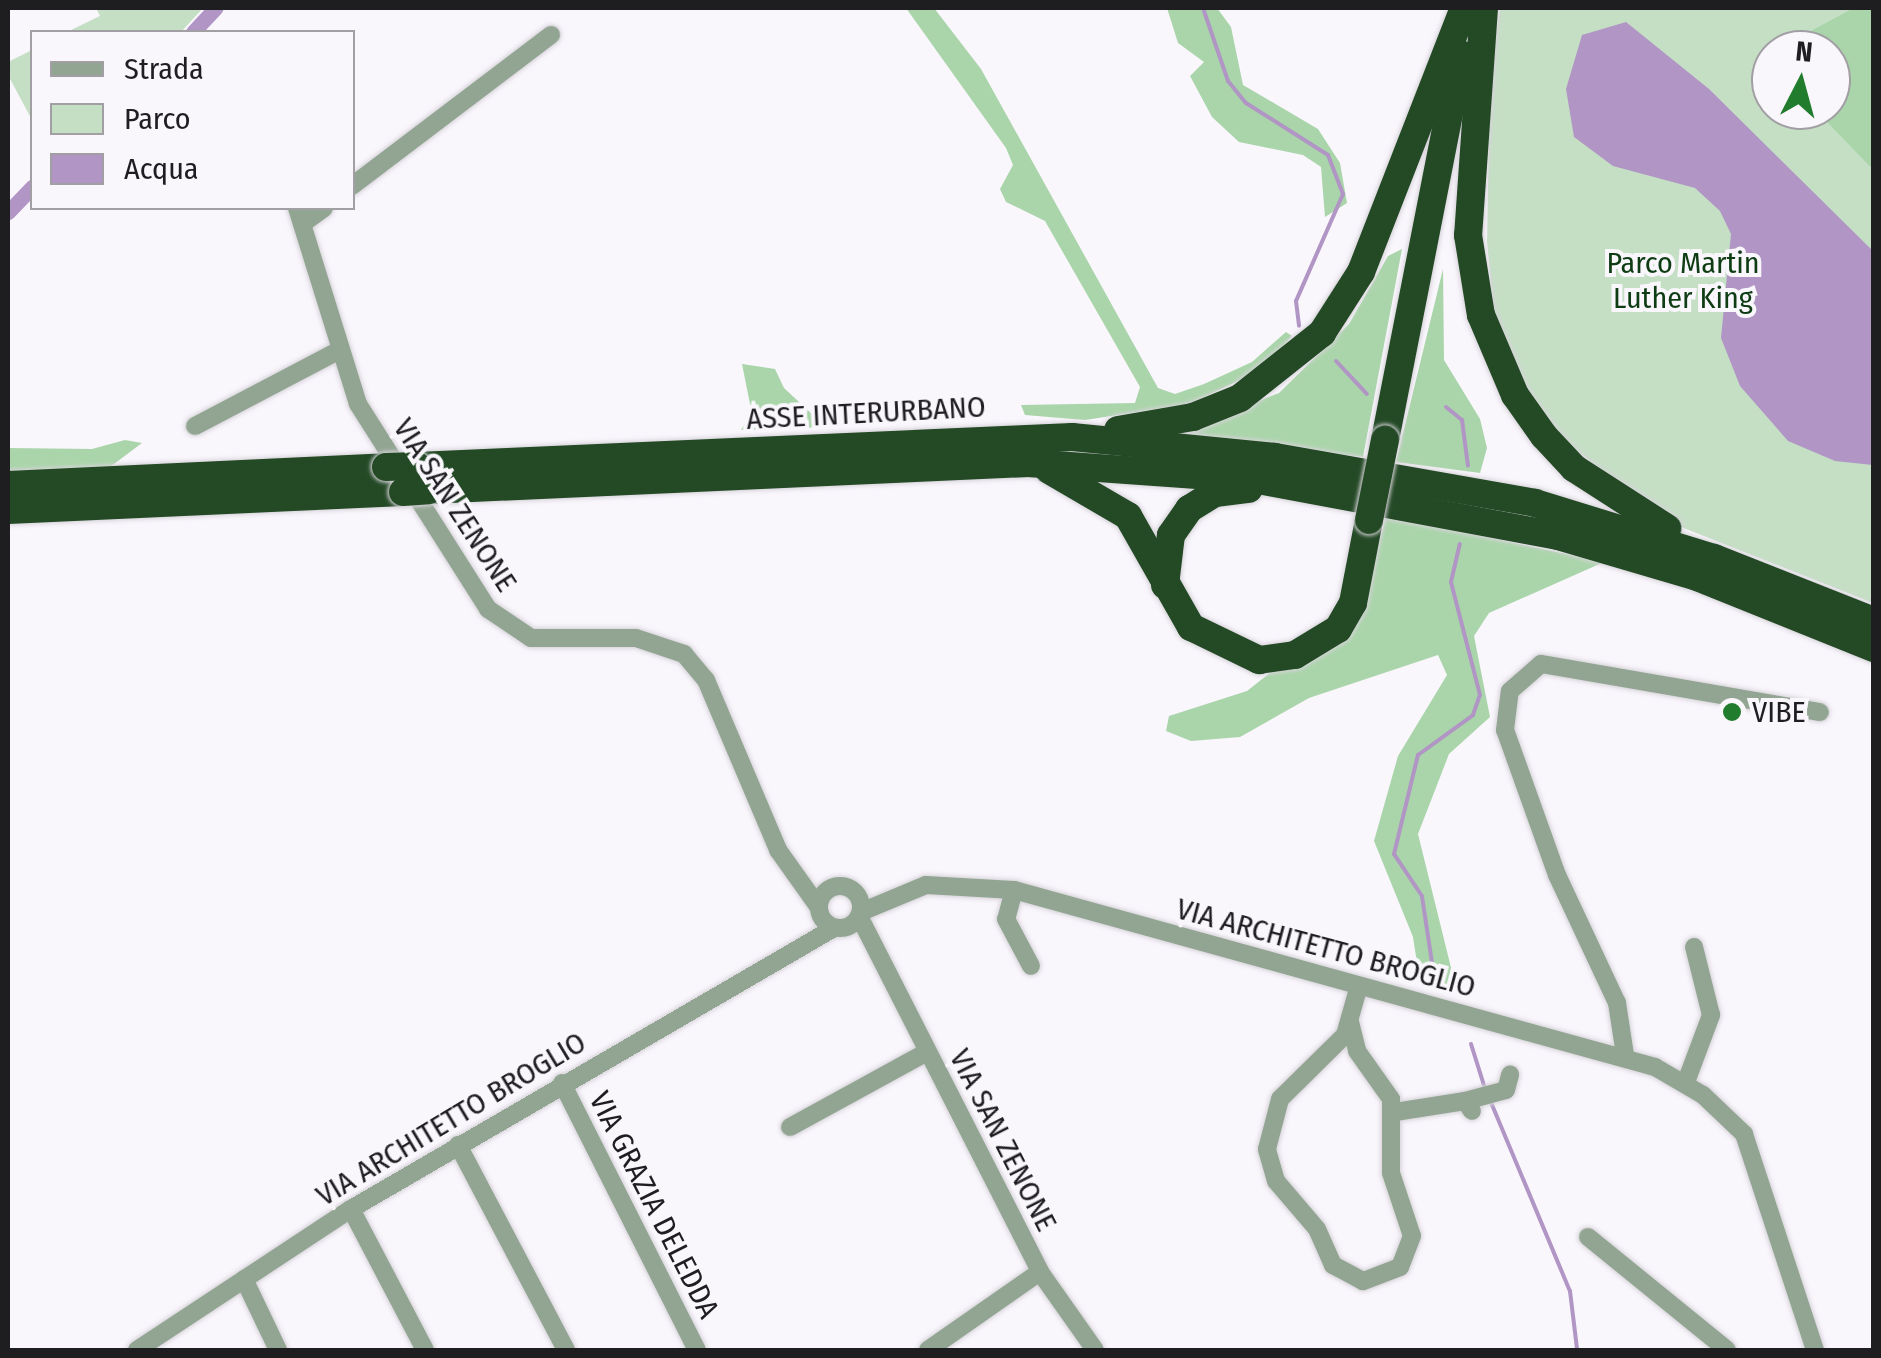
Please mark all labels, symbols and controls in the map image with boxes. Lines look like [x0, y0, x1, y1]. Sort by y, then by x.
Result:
legend [30, 30, 355, 210]
north arrow [1751, 30, 1851, 130]
text: N [1794, 34, 1814, 69]
text: Strada [124, 51, 204, 87]
text: Parco [124, 101, 191, 137]
text: Acqua [124, 151, 199, 187]
park label: Parco Martin Luther King [1606, 245, 1760, 316]
street label: ASSE INTERURBANO [745, 389, 987, 437]
street label: VIA SAN ZENONE [386, 412, 524, 598]
place label: VIBE [1752, 694, 1806, 730]
marker: VIBE [1721, 701, 1743, 723]
street label: VIA ARCHITETTO BROGLIO [1172, 891, 1480, 1005]
street label: VIA ARCHITETTO BROGLIO [310, 1024, 592, 1214]
street label: VIA SAN ZENONE [942, 1043, 1064, 1237]
street label: VIA GRAZIA DELEDDA [581, 1086, 727, 1324]

